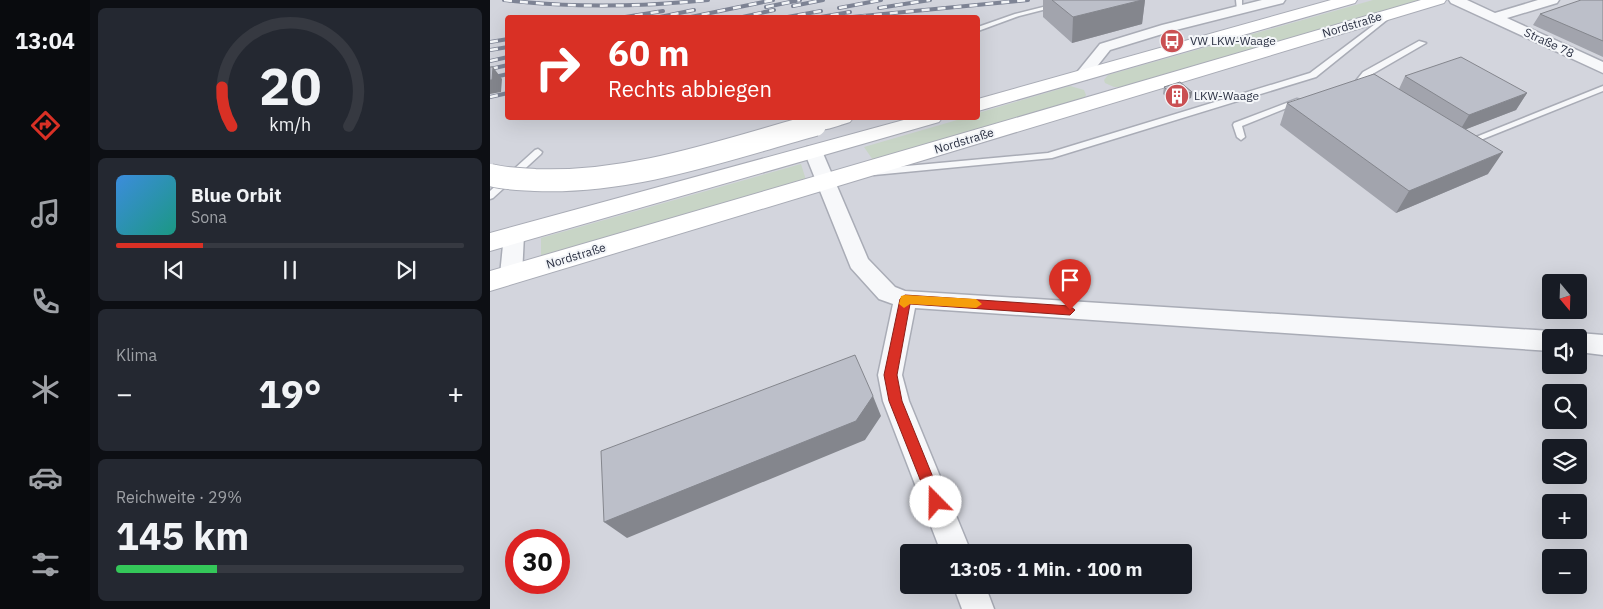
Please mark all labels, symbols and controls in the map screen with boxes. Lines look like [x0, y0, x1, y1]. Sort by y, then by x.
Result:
street label: Nordstraße [1320, 8, 1384, 41]
street label: Straße 78 [1522, 24, 1577, 61]
text: 13:04 [15, 26, 75, 55]
bus stop icon: VW LKW-Waage [1159, 28, 1185, 54]
text: 60 m [608, 30, 690, 76]
place label: VW LKW-Waage [1190, 33, 1276, 48]
icon: right [525, 35, 590, 100]
text: 20 [259, 52, 321, 119]
text: Rechts abbiegen [608, 74, 772, 103]
building icon: LKW-Waage [1164, 83, 1190, 109]
place label: LKW-Waage [1194, 88, 1259, 103]
icon: directions [28, 108, 63, 143]
text: km/h [269, 113, 311, 136]
street label: Nordstraße [932, 124, 996, 157]
text: Blue Orbit [191, 183, 281, 207]
icon: music [28, 196, 63, 231]
text: Sona [191, 207, 227, 227]
street label: Nordstraße [544, 239, 608, 272]
icon: previous [160, 256, 188, 284]
icon: pause [276, 256, 304, 284]
icon: next [392, 256, 420, 284]
pin [1049, 259, 1091, 310]
icon: arrive [1056, 266, 1084, 294]
north arrow [1542, 274, 1588, 319]
map controls [1542, 274, 1587, 594]
icon: phone [28, 284, 63, 319]
button: sound [1542, 329, 1587, 374]
text: Klima [116, 345, 157, 365]
text: 19° [258, 369, 322, 418]
icon: climate [28, 372, 63, 407]
text: − [116, 375, 133, 412]
text: + [447, 375, 464, 412]
button: search [1542, 384, 1587, 429]
button: layers [1542, 439, 1587, 484]
icon: car [28, 460, 63, 495]
position arrow [909, 475, 961, 527]
text: Reichweite · 29% [116, 487, 242, 507]
button: + [1542, 494, 1587, 539]
text: 145 km [116, 511, 249, 560]
speed limit sign: 30 [505, 529, 570, 594]
icon: filters [28, 547, 63, 582]
button: − [1542, 549, 1587, 594]
text: 13:05 · 1 Min. · 100 m [949, 557, 1143, 581]

